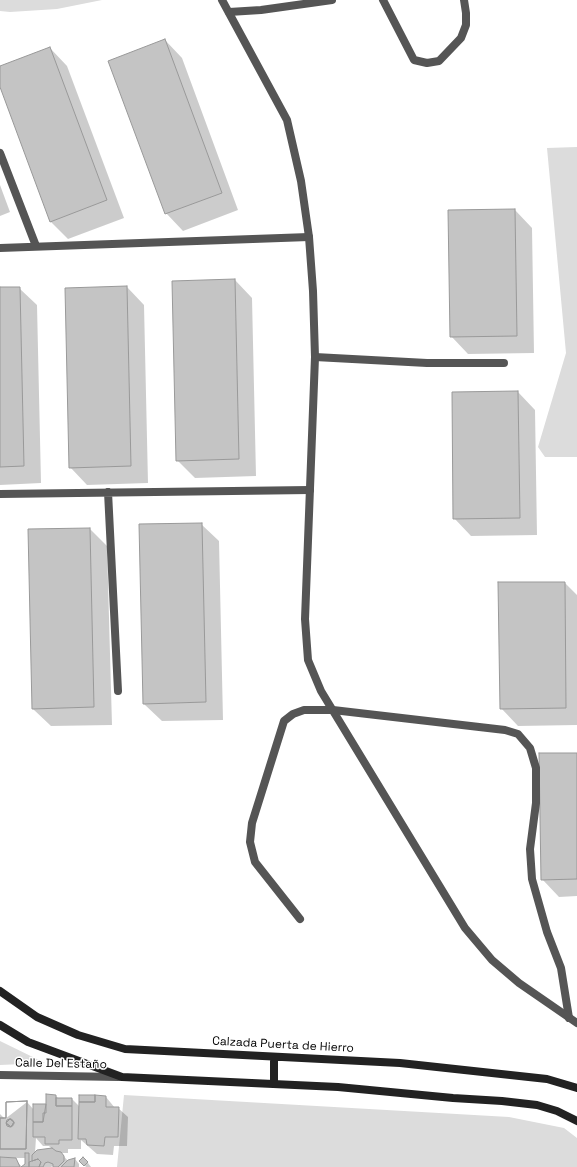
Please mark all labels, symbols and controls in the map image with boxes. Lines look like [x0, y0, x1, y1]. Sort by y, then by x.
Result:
street label: Calzada Puerta de Hierro [212, 1034, 354, 1056]
street label: Calle Del Estaño [15, 1056, 107, 1072]

